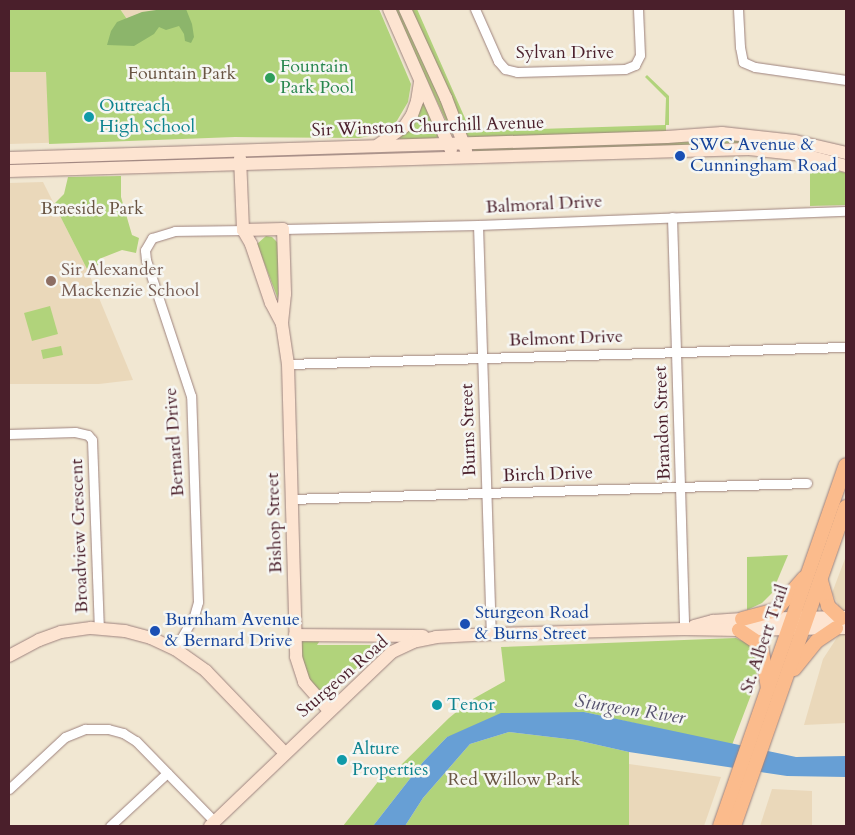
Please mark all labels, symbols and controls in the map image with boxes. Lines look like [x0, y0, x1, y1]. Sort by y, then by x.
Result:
street label: Sylvan Drive [516, 42, 614, 64]
place label: Fountain Park Pool [280, 57, 354, 100]
park label: Fountain Park [128, 63, 236, 85]
marker: Fountain Park Pool [264, 72, 276, 84]
place label: Outreach High School [99, 96, 195, 138]
marker: Outreach High School [83, 111, 95, 123]
street label: Sir Winston Churchill Avenue [311, 112, 545, 142]
place label: SWC Avenue & Cunningham Road [690, 135, 837, 178]
marker: SWC Avenue & Cunningham Road [674, 150, 686, 162]
street label: Balmoral Drive [485, 191, 603, 219]
park label: Braeside Park [40, 198, 144, 220]
place label: Sir Alexander Mackenzie School [61, 260, 199, 302]
marker: Sir Alexander Mackenzie School [45, 275, 57, 287]
street label: Belmont Drive [509, 326, 623, 352]
street label: Brandon Street [650, 365, 676, 481]
street label: Burns Street [457, 383, 481, 477]
street label: Bernard Drive [160, 387, 190, 497]
street label: Broadview Crescent [67, 459, 93, 613]
street label: Birch Drive [502, 463, 594, 487]
street label: Bishop Street [262, 472, 288, 574]
street label: St. Albert Trail [736, 582, 794, 696]
place label: Sturgeon Road & Burns Street [475, 603, 589, 646]
place label: Burnham Avenue & Bernard Drive [165, 610, 300, 652]
marker: Sturgeon Road & Burns Street [459, 618, 471, 630]
marker: Burnham Avenue & Bernard Drive [149, 625, 161, 637]
street label: Sturgeon Road [293, 632, 393, 722]
water label: Sturgeon River [573, 690, 687, 730]
place label: Tenor [447, 694, 495, 716]
marker: Tenor [431, 699, 443, 711]
place label: Alture Properties [352, 739, 428, 782]
marker: Alture Properties [336, 754, 348, 766]
park label: Red Willow Park [448, 769, 580, 791]

